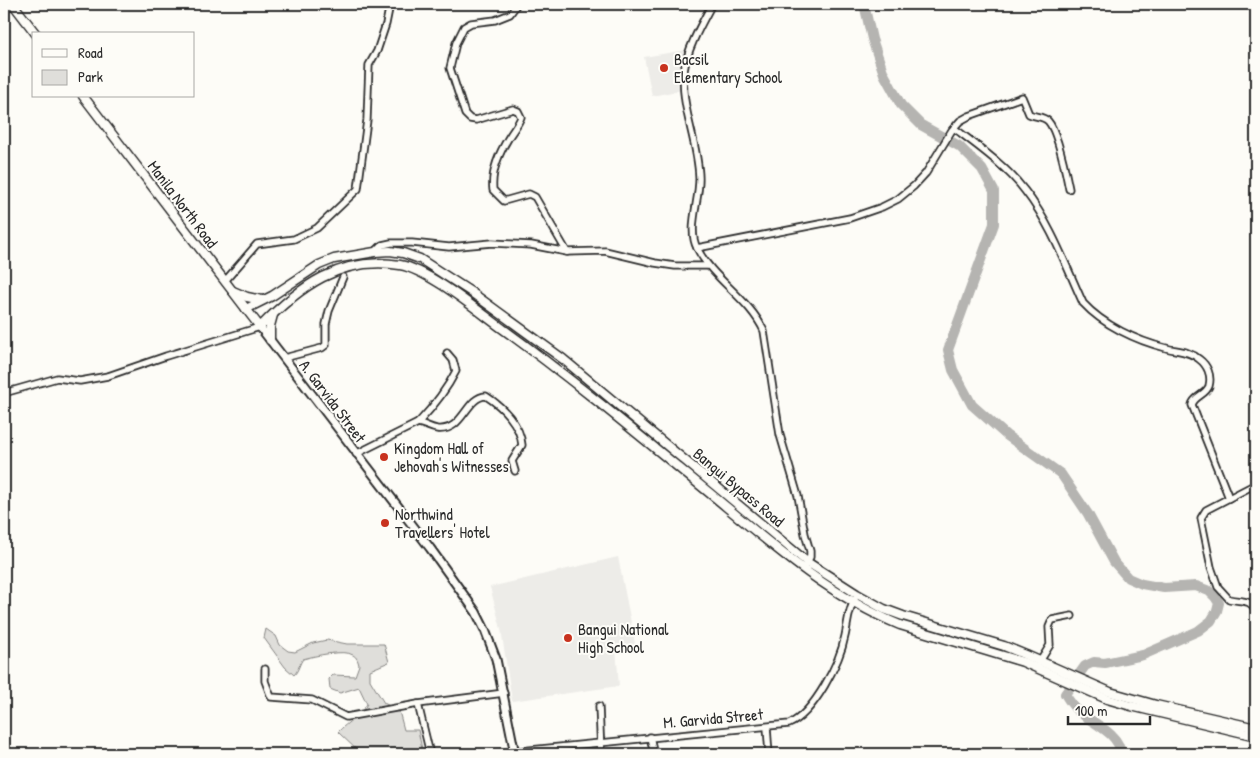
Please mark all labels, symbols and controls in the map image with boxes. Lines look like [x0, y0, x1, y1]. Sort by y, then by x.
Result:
legend [32, 32, 195, 98]
text: Road [78, 42, 103, 63]
place label: Bacsil Elementary School [674, 48, 783, 88]
marker: Bacsil Elementary School [658, 62, 670, 74]
text: Park [78, 66, 103, 87]
street label: Manila North Road [143, 156, 223, 252]
street label: A. Garvida Street [295, 355, 372, 447]
place label: Kingdom Hall of Jehovah's Witnesses [394, 437, 509, 477]
street label: Bangui Bypass Road [689, 442, 789, 532]
marker: Kingdom Hall of Jehovah's Witnesses [378, 451, 390, 463]
place label: Northwind Travellers' Hotel [395, 503, 490, 543]
marker: Northwind Travellers' Hotel [379, 517, 391, 529]
place label: Bangui National High School [578, 618, 669, 658]
marker: Bangui National High School [562, 632, 574, 644]
scale bar [1068, 693, 1150, 725]
text: 100 m [1075, 700, 1108, 721]
street label: M. Garvida Street [662, 703, 764, 733]

